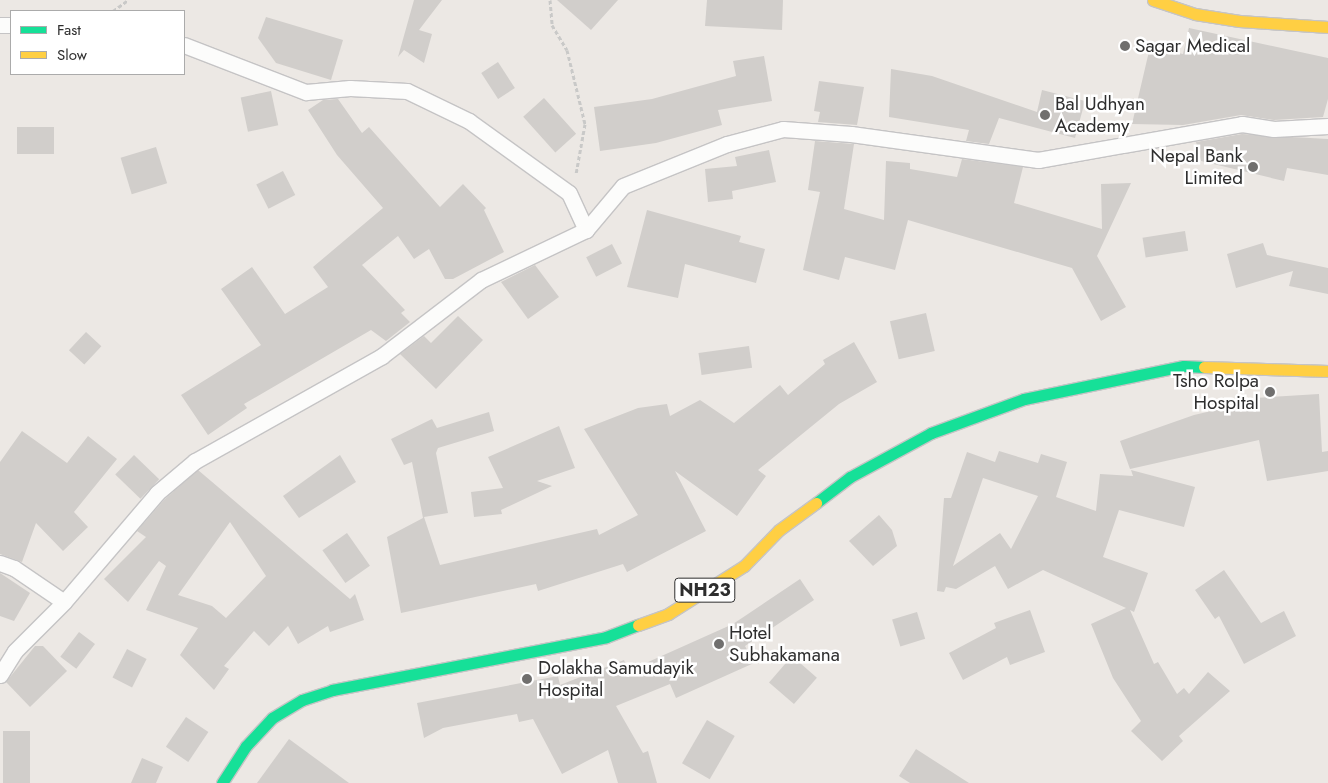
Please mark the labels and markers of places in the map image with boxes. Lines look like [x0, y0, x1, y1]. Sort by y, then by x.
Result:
place label: Sagar Medical [1135, 35, 1250, 57]
marker: Sagar Medical [1119, 40, 1131, 52]
place label: Bal Udhyan Academy [1055, 93, 1145, 137]
marker: Bal Udhyan Academy [1039, 109, 1051, 121]
place label: Nepal Bank Limited [1150, 145, 1243, 189]
marker: Nepal Bank Limited [1247, 161, 1259, 173]
place label: Tsho Rolpa Hospital [1173, 370, 1259, 414]
marker: Tsho Rolpa Hospital [1263, 385, 1277, 399]
place label: Hotel Subhakamana [729, 622, 840, 666]
marker: Hotel Subhakamana [713, 638, 725, 650]
place label: Dolakha Samudayik Hospital [538, 657, 694, 701]
marker: Dolakha Samudayik Hospital [520, 672, 534, 686]

